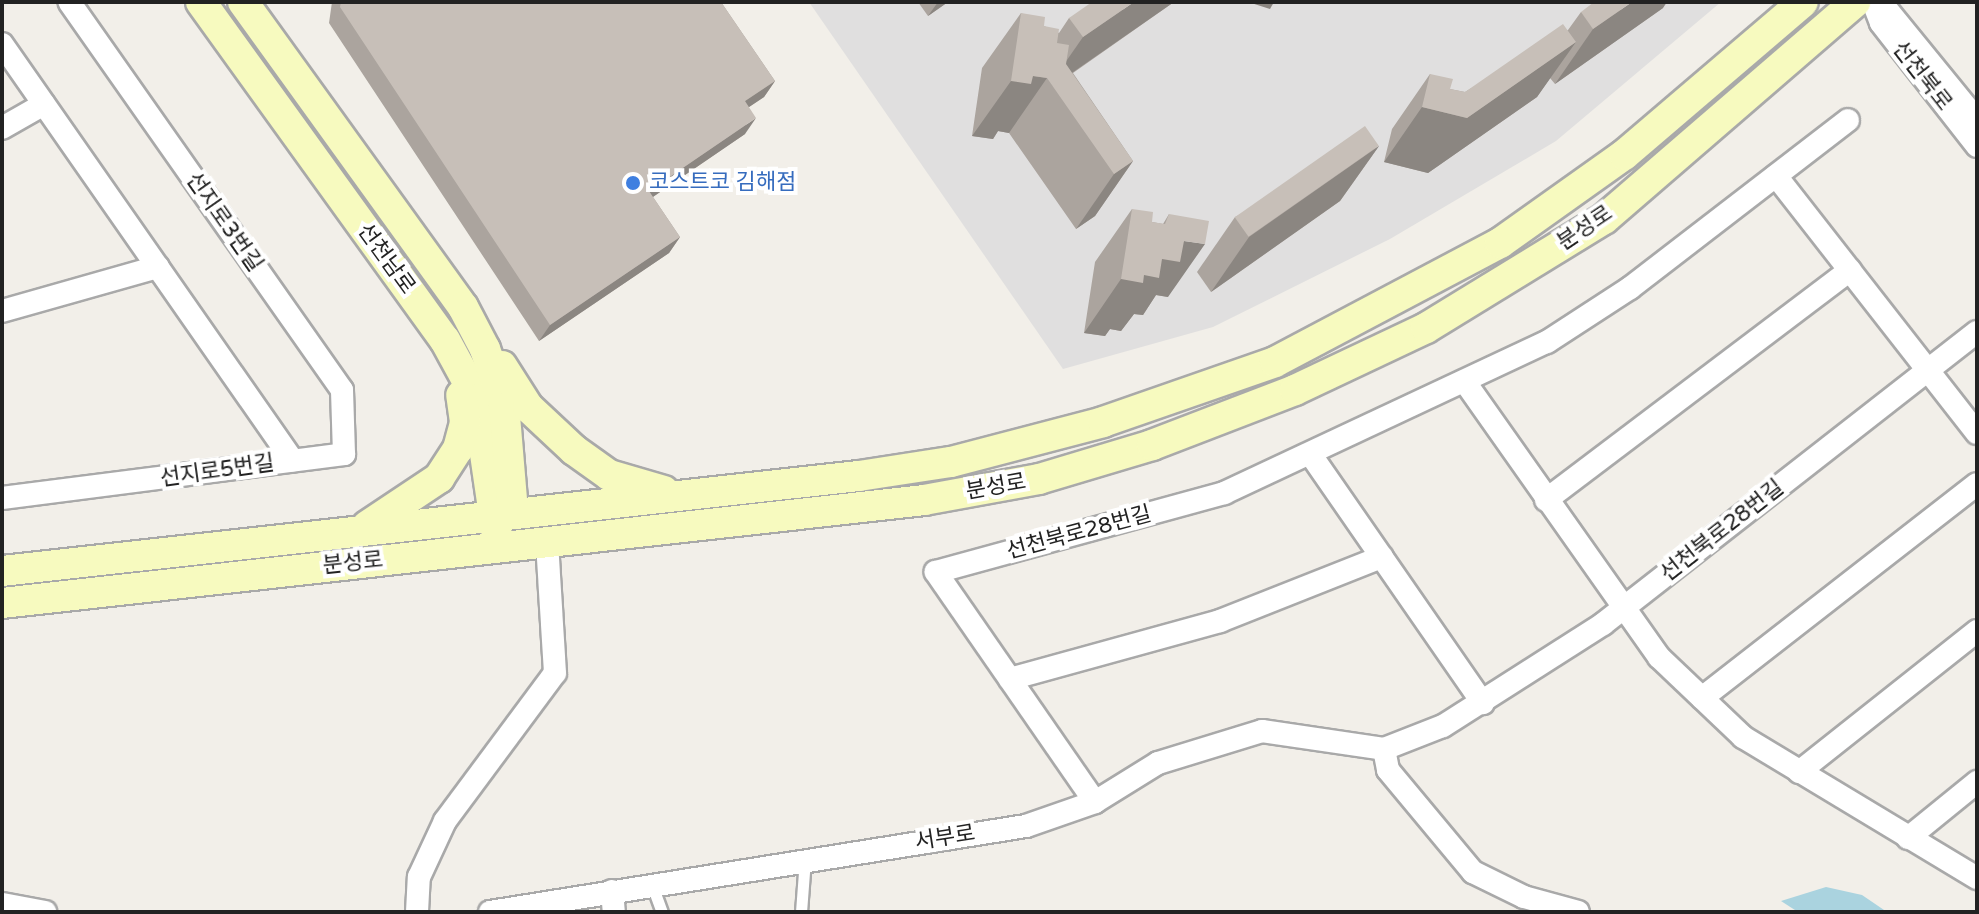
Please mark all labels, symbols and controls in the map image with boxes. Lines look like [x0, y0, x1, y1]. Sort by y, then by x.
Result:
street label: 선천북로 [1887, 36, 1957, 116]
street label: 선지로3번길 [180, 167, 268, 277]
place label: 코스트코 김해점 [649, 170, 796, 196]
marker: 코스트코 김해점 [624, 174, 642, 192]
street label: 분성로 [1552, 200, 1618, 256]
street label: 선천남로 [352, 218, 420, 300]
street label: 선지로5번길 [158, 450, 276, 492]
street label: 분성로 [964, 469, 1028, 505]
street label: 선천북로28번길 [1655, 475, 1789, 587]
street label: 선천북로28번길 [1004, 501, 1154, 565]
street label: 분성로 [321, 547, 385, 579]
street label: 서부로 [913, 820, 977, 856]

